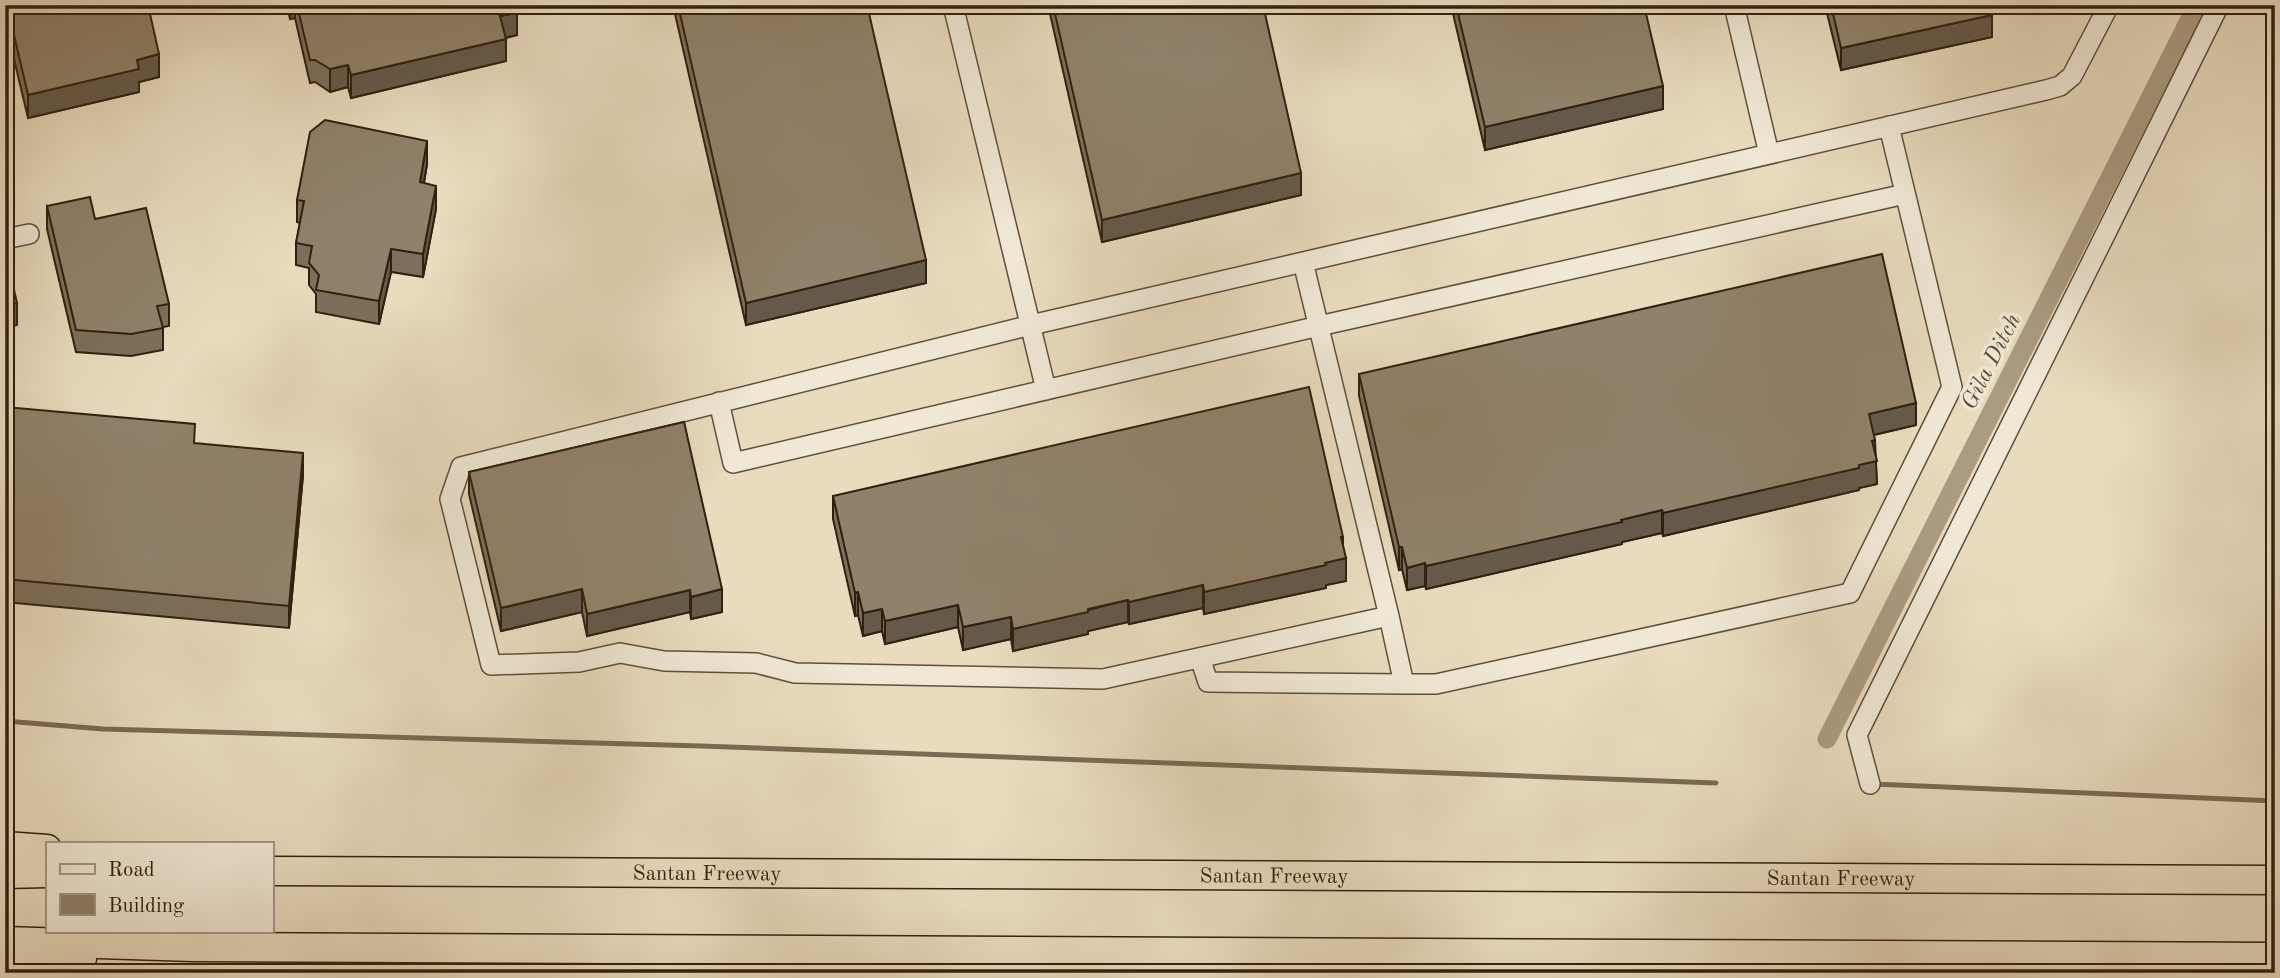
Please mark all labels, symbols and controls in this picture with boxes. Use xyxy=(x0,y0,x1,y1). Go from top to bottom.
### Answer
water label: Gila Ditch xyxy=(1957,310,2025,413)
legend xyxy=(46,842,273,932)
text: Road xyxy=(108,860,155,881)
street label: Santan Freeway xyxy=(633,864,781,885)
street label: Santan Freeway xyxy=(1200,866,1348,888)
street label: Santan Freeway xyxy=(1767,869,1915,890)
text: Building xyxy=(108,896,185,917)

